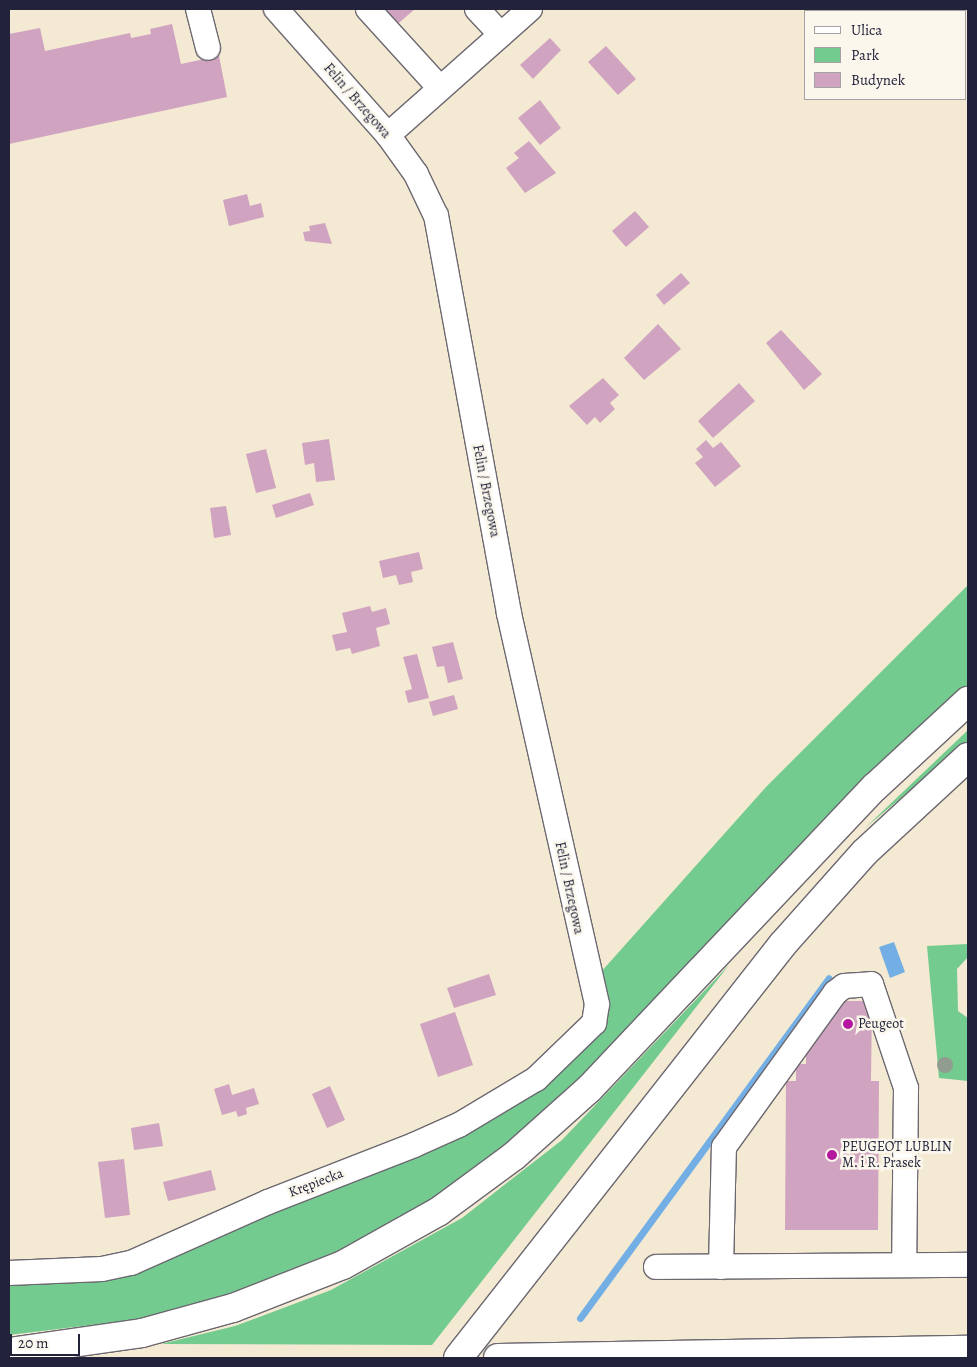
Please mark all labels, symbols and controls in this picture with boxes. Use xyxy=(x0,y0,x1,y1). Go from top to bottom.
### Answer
legend xyxy=(804,10,967,100)
text: Ulica xyxy=(851,20,882,40)
text: Park xyxy=(851,45,879,65)
street label: Felin / Brzegowa xyxy=(320,60,394,142)
text: Budynek xyxy=(851,70,905,90)
street label: Felin / Brzegowa xyxy=(469,443,503,539)
street label: Felin / Brzegowa xyxy=(551,840,587,936)
place label: Peugeot xyxy=(858,1016,904,1032)
marker: Peugeot xyxy=(842,1018,854,1030)
place label: PEUGEOT LUBLIN M. i R. Prasek xyxy=(842,1139,952,1172)
marker: PEUGEOT LUBLIN M. i R. Prasek xyxy=(826,1149,838,1161)
street label: Krępiecka xyxy=(286,1165,346,1201)
scale bar xyxy=(12,1324,82,1356)
text: 20 m xyxy=(18,1333,49,1353)

